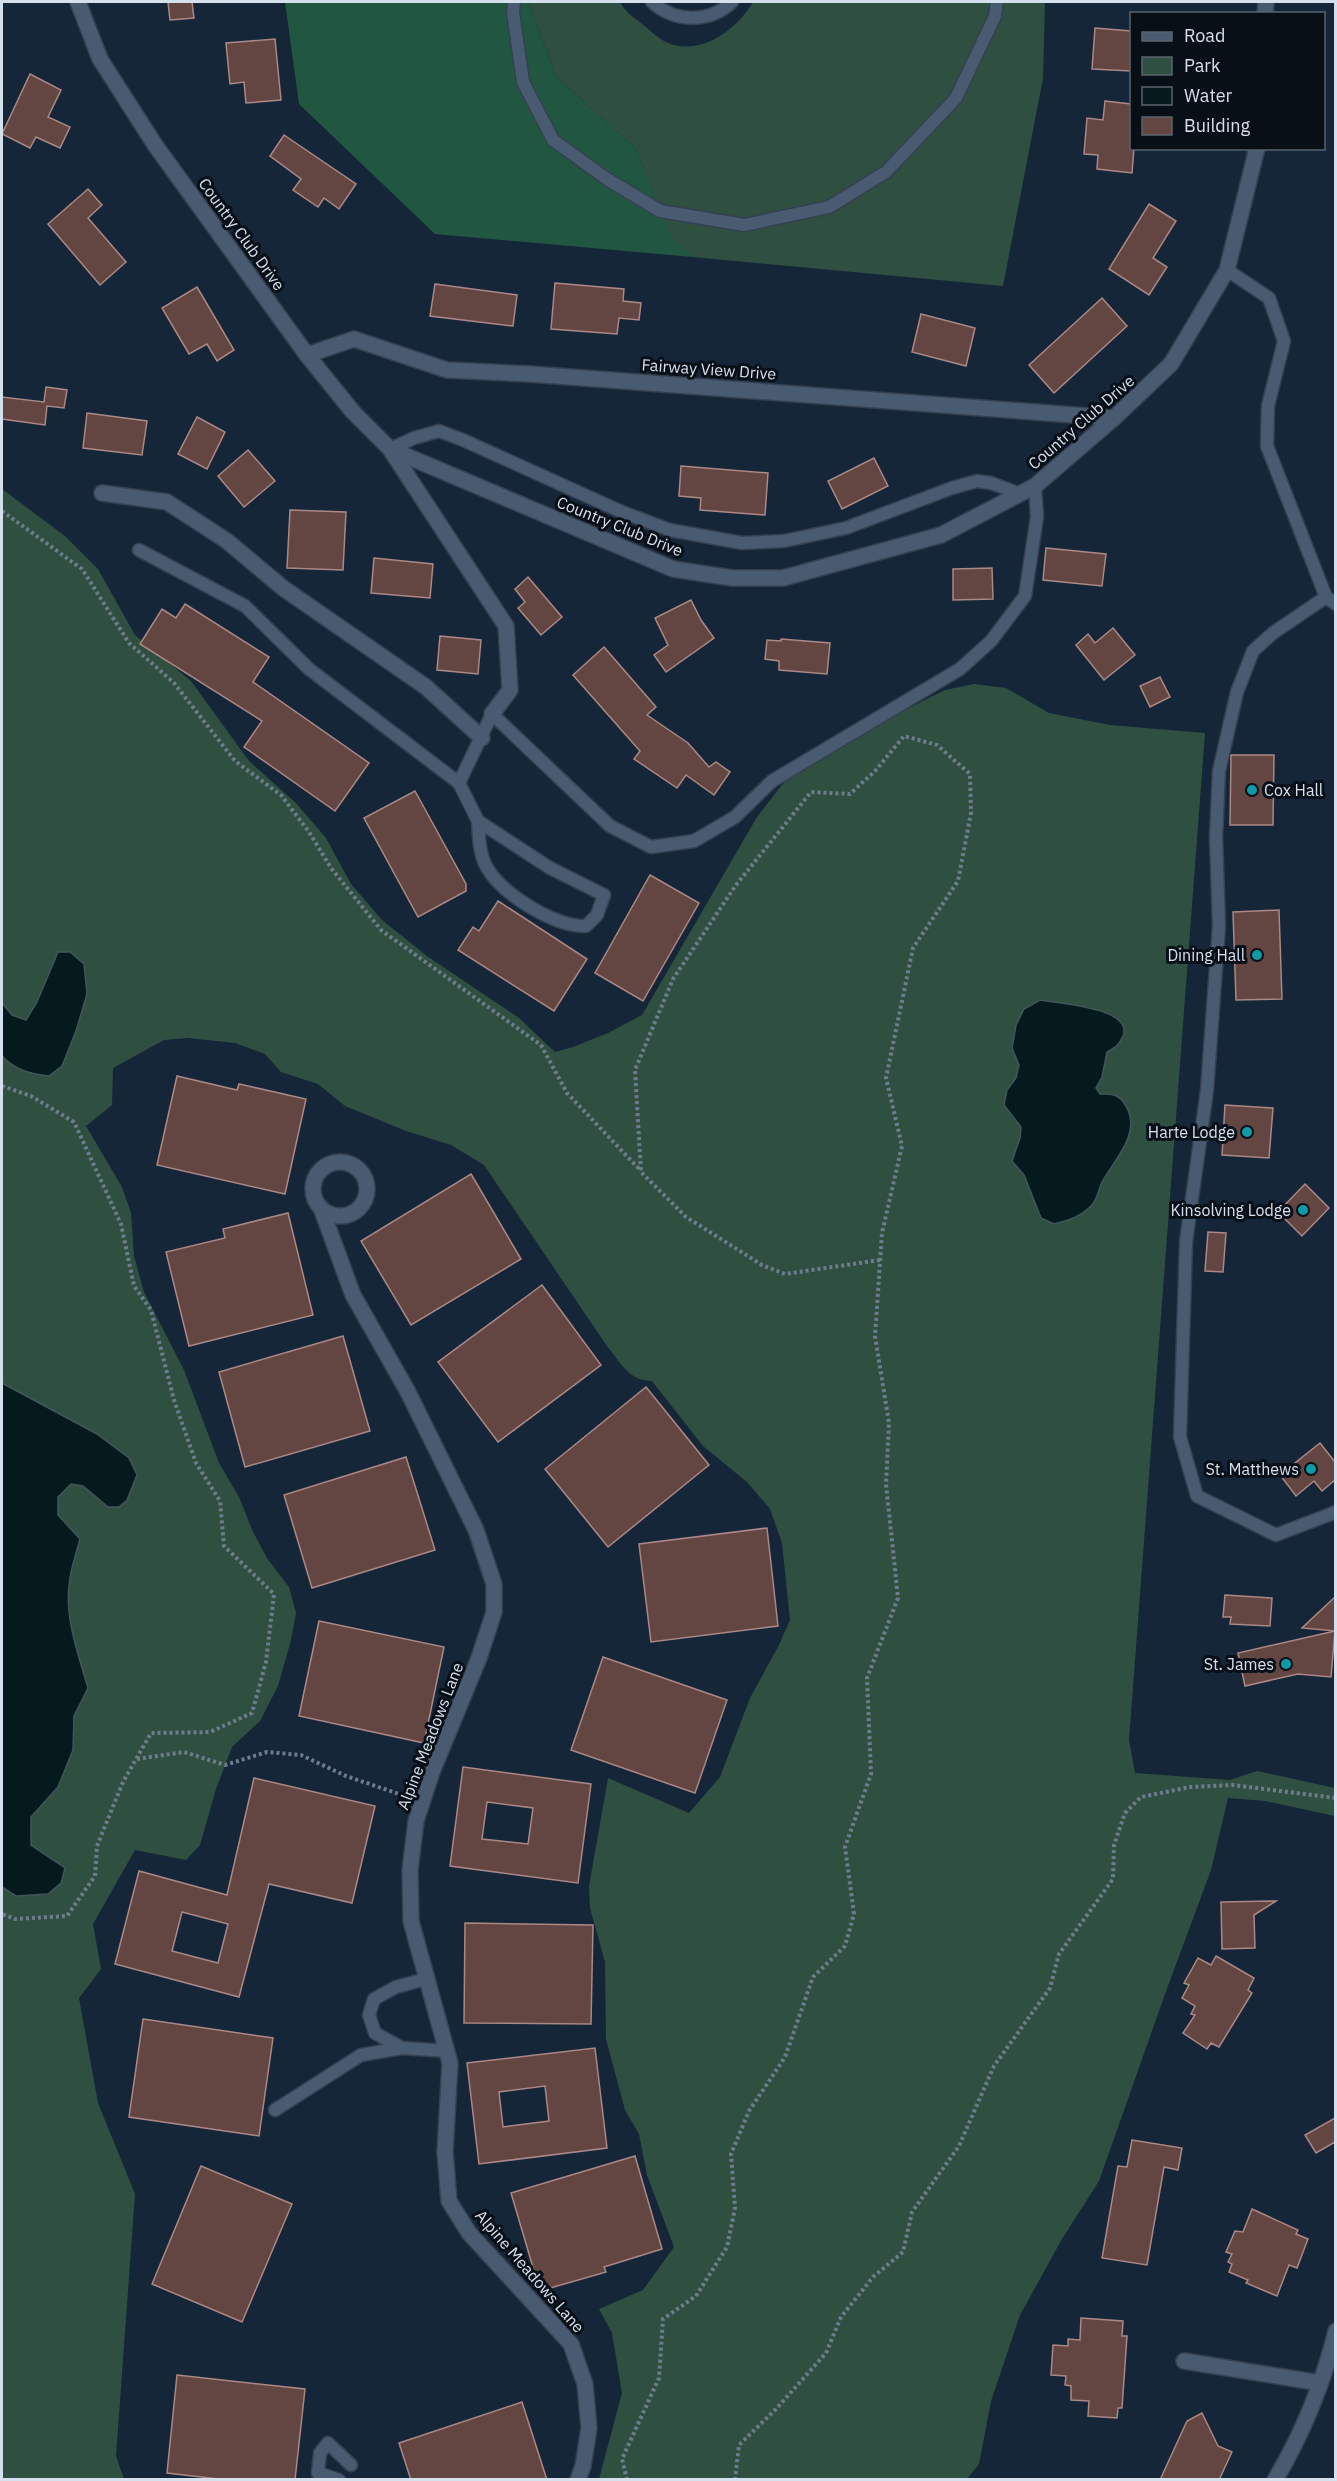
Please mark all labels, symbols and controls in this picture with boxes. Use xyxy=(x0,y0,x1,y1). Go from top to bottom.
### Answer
legend xyxy=(1130,12,1325,150)
text: Road xyxy=(1184,24,1225,47)
text: Park xyxy=(1184,54,1221,77)
text: Water xyxy=(1184,84,1233,107)
text: Building xyxy=(1184,114,1251,137)
street label: Country Club Drive xyxy=(195,174,290,294)
street label: Fairway View Drive xyxy=(641,354,777,384)
street label: Country Club Drive xyxy=(1024,370,1138,474)
street label: Country Club Drive xyxy=(554,492,686,560)
place label: Cox Hall xyxy=(1264,780,1323,800)
marker: Cox Hall xyxy=(1245,783,1259,797)
place label: Dining Hall xyxy=(1167,945,1245,965)
marker: Dining Hall xyxy=(1250,948,1264,962)
place label: Harte Lodge xyxy=(1148,1122,1235,1142)
marker: Harte Lodge xyxy=(1240,1125,1254,1139)
place label: Kinsolving Lodge xyxy=(1170,1200,1291,1220)
marker: Kinsolving Lodge xyxy=(1296,1203,1310,1217)
place label: St. Matthews xyxy=(1205,1459,1299,1479)
marker: St. Matthews xyxy=(1304,1462,1318,1476)
place label: St. James xyxy=(1204,1654,1274,1674)
marker: St. James xyxy=(1279,1657,1293,1671)
street label: Alpine Meadows Lane xyxy=(393,1659,467,1813)
street label: Alpine Meadows Lane xyxy=(471,2205,589,2337)

